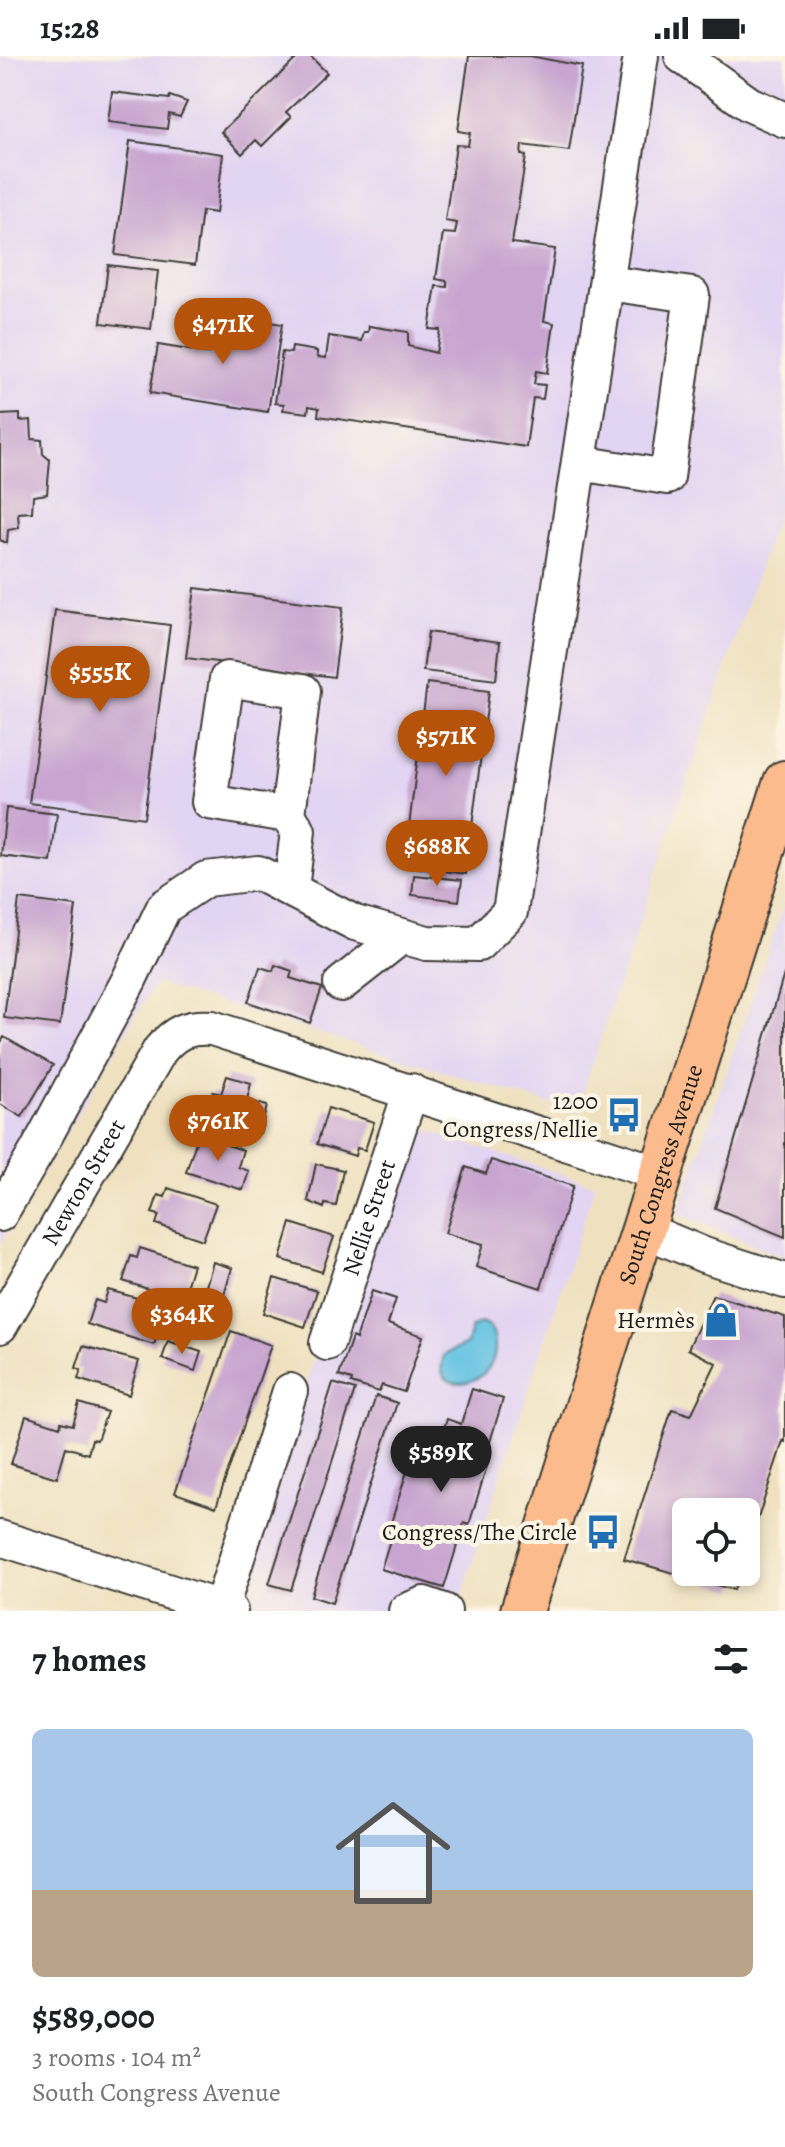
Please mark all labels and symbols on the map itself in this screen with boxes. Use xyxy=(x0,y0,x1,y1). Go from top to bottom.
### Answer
pin: $471K xyxy=(167,298,279,366)
pin: $555K xyxy=(44,646,156,714)
pin: $571K xyxy=(390,710,502,778)
pin: $688K xyxy=(381,820,493,888)
street label: South Congress Avenue xyxy=(611,1060,710,1289)
place label: 1200 Congress/Nellie xyxy=(443,1085,598,1145)
pin: $761K xyxy=(162,1095,274,1163)
bus stop icon: 1200 Congress/Nellie xyxy=(605,1096,643,1134)
street label: Newton Street xyxy=(34,1113,133,1252)
street label: Nellie Street xyxy=(334,1155,403,1280)
pin: $364K xyxy=(126,1288,238,1356)
shop icon: Hermès xyxy=(702,1301,740,1339)
place label: Hermès xyxy=(617,1304,695,1336)
pin: $589K xyxy=(385,1426,497,1494)
bus stop icon: Congress/The Circle xyxy=(584,1513,622,1551)
place label: Congress/The Circle xyxy=(382,1516,577,1548)

